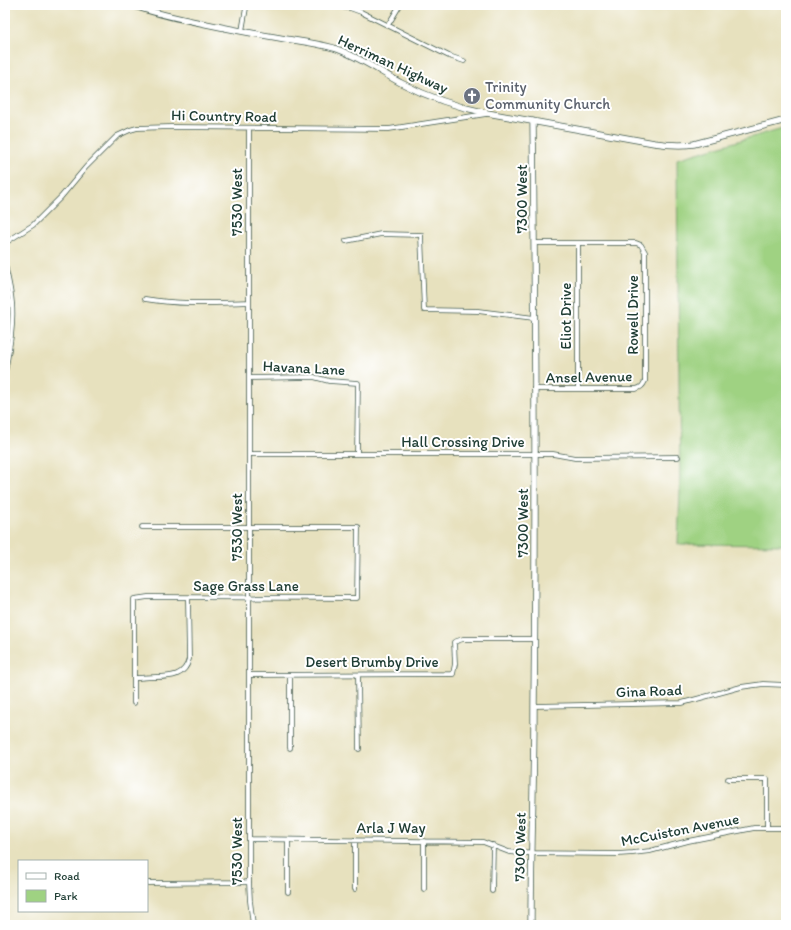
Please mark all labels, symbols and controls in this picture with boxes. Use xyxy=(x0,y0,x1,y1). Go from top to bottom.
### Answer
street label: Herriman Highway xyxy=(335,31,451,97)
place label: Trinity Community Church xyxy=(485,78,610,113)
church icon: Trinity Community Church xyxy=(462,86,482,106)
street label: Hi Country Road xyxy=(171,106,277,126)
street label: 7300 West xyxy=(513,164,531,234)
street label: 7530 West xyxy=(228,168,246,236)
street label: Rowell Drive xyxy=(624,275,642,355)
street label: Eliot Drive xyxy=(557,283,575,349)
street label: Havana Lane xyxy=(262,357,346,379)
street label: Ansel Avenue xyxy=(546,367,632,387)
street label: Hall Crossing Drive xyxy=(401,433,525,451)
street label: 7300 West xyxy=(514,488,532,558)
street label: 7530 West xyxy=(228,493,246,561)
street label: Sage Grass Lane xyxy=(193,577,299,595)
street label: Desert Brumby Drive xyxy=(305,653,439,671)
street label: Gina Road xyxy=(616,681,682,701)
street label: McCuiston Avenue xyxy=(619,810,741,850)
street label: 7300 West xyxy=(510,812,530,882)
street label: 7530 West xyxy=(228,817,246,885)
street label: Arla J Way xyxy=(357,819,425,837)
legend xyxy=(18,860,148,912)
text: Road xyxy=(54,869,80,883)
text: Park xyxy=(54,889,78,903)

